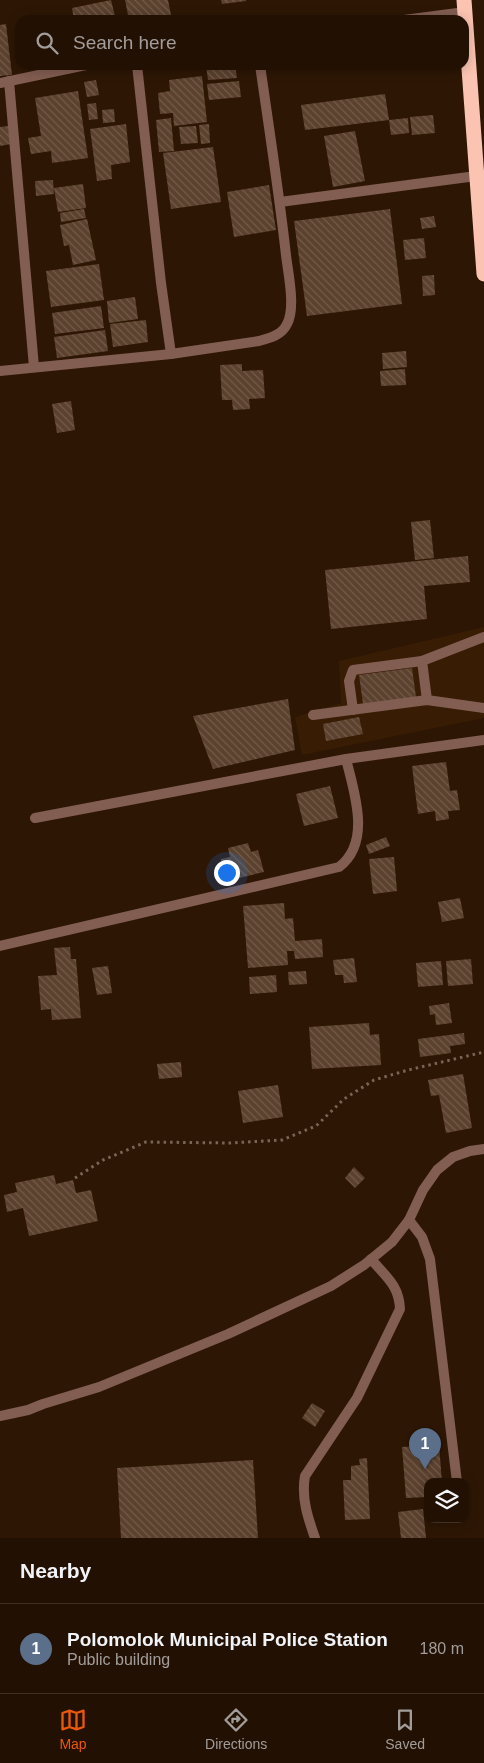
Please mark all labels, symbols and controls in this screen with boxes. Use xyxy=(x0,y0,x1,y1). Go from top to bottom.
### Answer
search box xyxy=(15,15,469,70)
icon: search xyxy=(33,29,61,57)
text: Search here xyxy=(73,32,177,53)
your location xyxy=(214,860,240,886)
pin: 1 xyxy=(409,1428,441,1469)
map controls xyxy=(424,1478,469,1523)
button: layers xyxy=(424,1478,469,1523)
text: Nearby xyxy=(20,1559,91,1582)
text: Polomolok Municipal Police Station xyxy=(67,1629,388,1650)
text: 1 xyxy=(32,1640,40,1657)
text: 180 m xyxy=(420,1640,464,1657)
text: Public building xyxy=(67,1651,170,1668)
tab: Map xyxy=(59,1706,87,1752)
tab: Directions xyxy=(205,1706,267,1752)
tab: Saved xyxy=(385,1706,425,1752)

